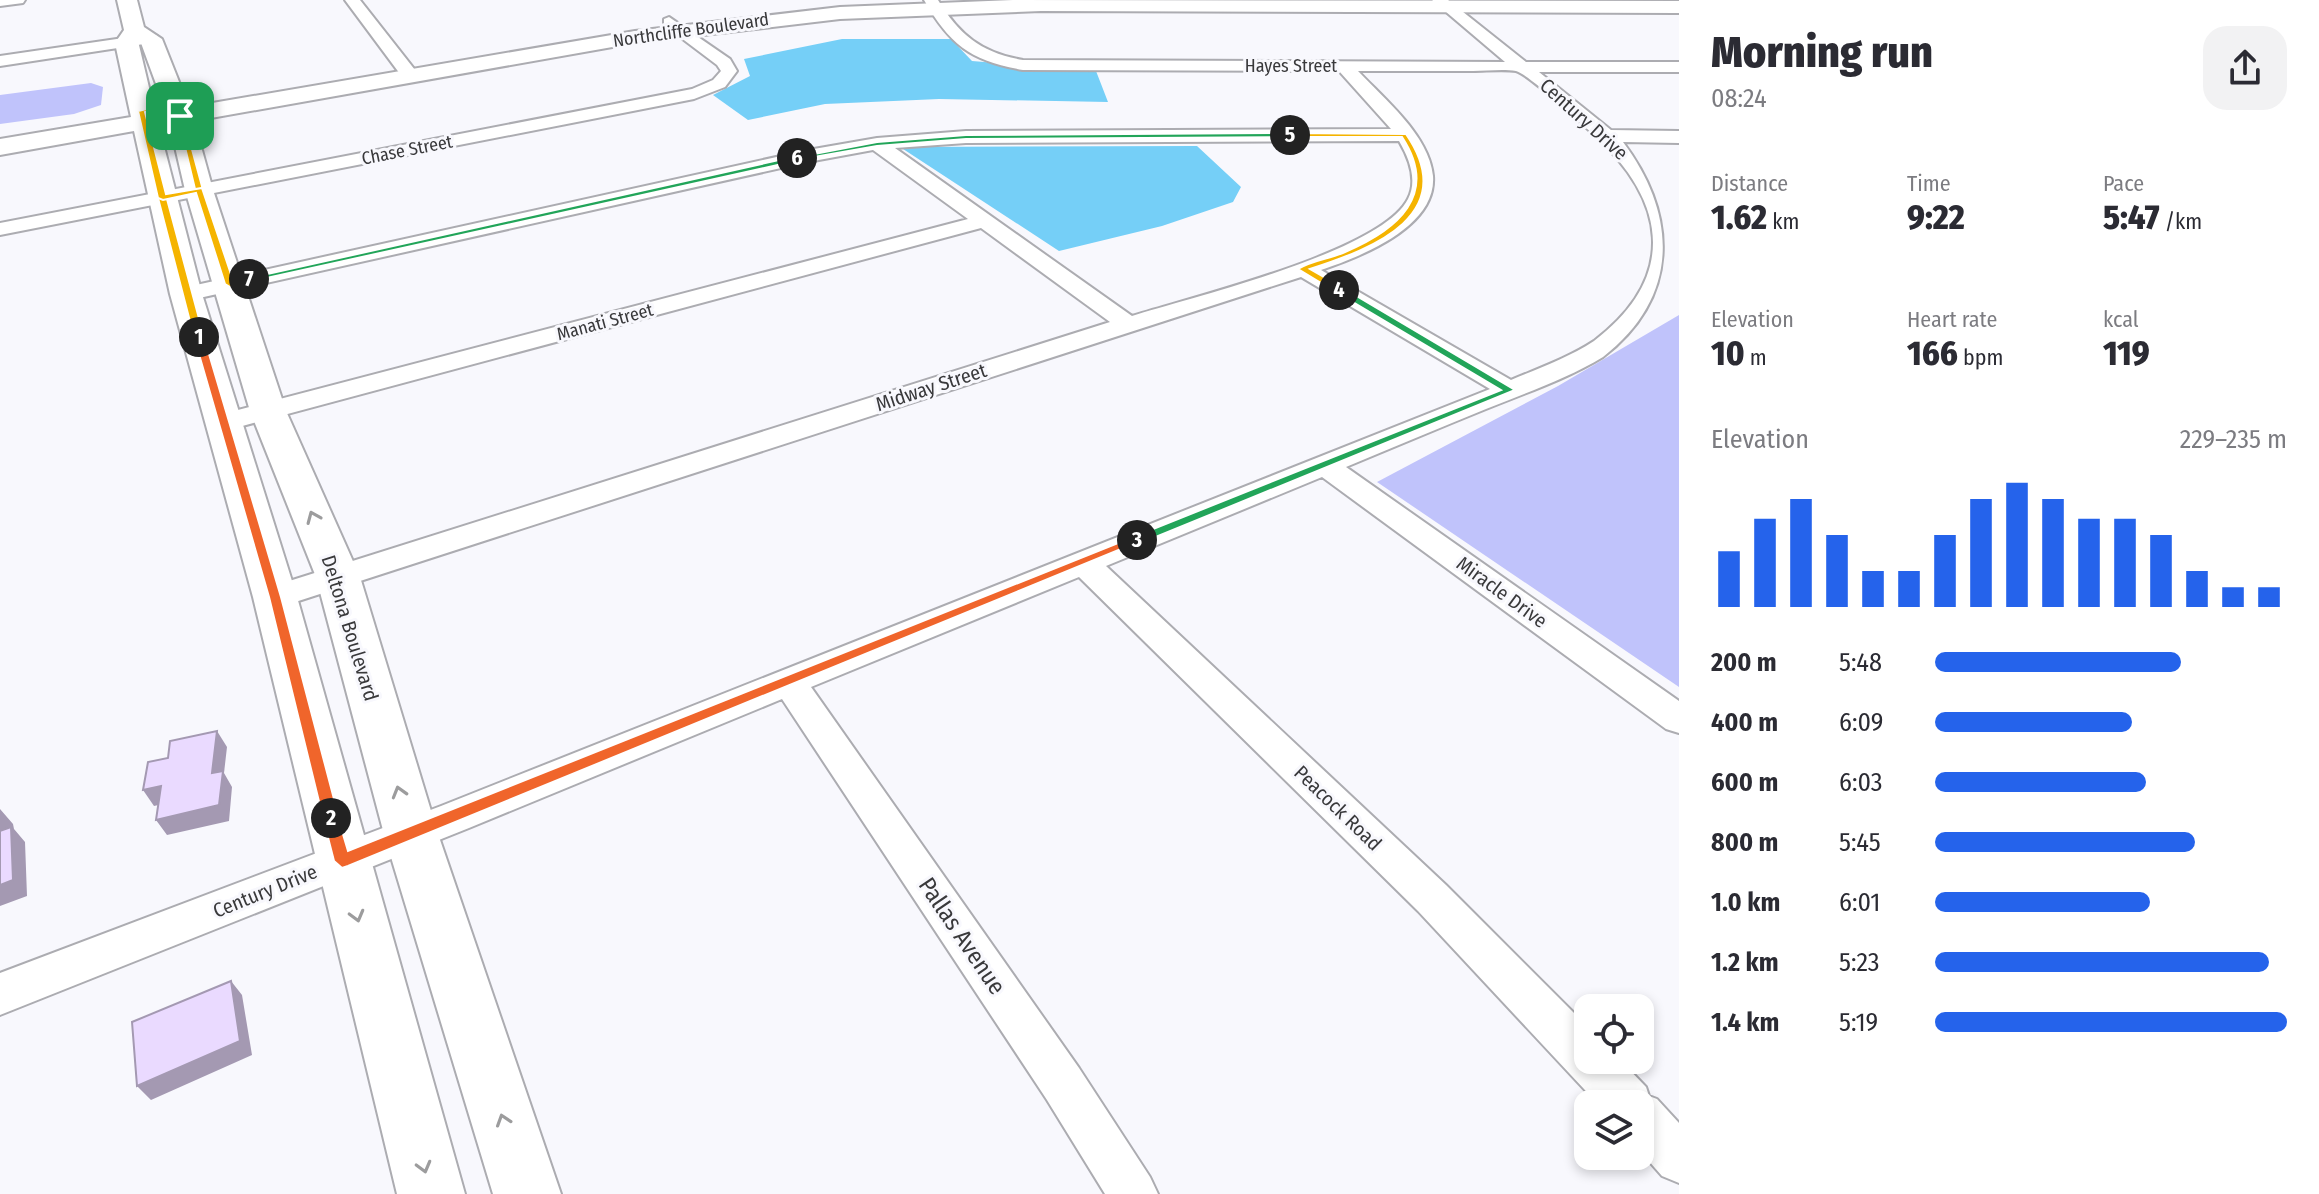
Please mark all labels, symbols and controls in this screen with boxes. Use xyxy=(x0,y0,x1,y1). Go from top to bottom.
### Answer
street label: Northcliffe Boulevard xyxy=(612,8,770,52)
text: Morning run xyxy=(1711,26,1933,79)
button: share xyxy=(2203,26,2287,110)
street label: Hayes Street xyxy=(1245,55,1337,77)
street label: Century Drive xyxy=(1535,73,1633,165)
pin xyxy=(146,82,214,150)
text: 08:24 xyxy=(1711,83,1767,114)
icon: arrive xyxy=(158,94,202,138)
pin: 5 xyxy=(1270,115,1310,155)
text: 5 xyxy=(1285,121,1295,148)
street label: Chase Street xyxy=(360,130,454,170)
pin: 6 xyxy=(777,138,817,178)
text: 6 xyxy=(791,144,803,171)
text: Distance xyxy=(1711,170,1788,197)
text: Time xyxy=(1907,170,1951,197)
text: Pace xyxy=(2103,170,2144,197)
text: 1.62 xyxy=(1711,197,1767,238)
text: 9:22 xyxy=(1907,197,1965,238)
text: 5:47 xyxy=(2103,197,2160,238)
text: km xyxy=(1767,208,1799,235)
text: /km xyxy=(2160,208,2202,235)
pin: 7 xyxy=(229,259,269,299)
text: 7 xyxy=(244,265,254,292)
pin: 4 xyxy=(1319,270,1359,310)
text: 4 xyxy=(1333,276,1345,303)
street label: Manati Street xyxy=(554,299,656,345)
text: Elevation xyxy=(1711,306,1794,333)
text: Heart rate xyxy=(1907,306,1997,333)
text: kcal xyxy=(2103,306,2139,333)
pin: 1 xyxy=(179,317,219,357)
text: 1 xyxy=(194,323,204,350)
text: 10 xyxy=(1711,333,1745,374)
text: 166 xyxy=(1907,333,1958,374)
text: 119 xyxy=(2103,333,2150,374)
text: m xyxy=(1745,344,1767,371)
text: bpm xyxy=(1958,344,2003,371)
street label: Midway Street xyxy=(873,358,990,416)
text: Elevation xyxy=(1711,424,1809,455)
text: 229–235 m xyxy=(2180,424,2287,455)
one-way arrow xyxy=(306,511,322,526)
pin: 3 xyxy=(1117,520,1157,560)
text: 3 xyxy=(1132,526,1142,553)
street label: Miracle Drive xyxy=(1452,551,1552,633)
street label: Deltona Boulevard xyxy=(316,552,384,704)
text: 200 m xyxy=(1711,647,1777,678)
text: 5:48 xyxy=(1839,647,1882,678)
text: 400 m xyxy=(1711,707,1778,738)
text: 6:09 xyxy=(1839,707,1883,738)
street label: Peacock Road xyxy=(1289,760,1387,856)
text: 600 m xyxy=(1711,767,1778,798)
text: 6:03 xyxy=(1839,767,1882,798)
one-way arrow xyxy=(392,785,408,799)
pin: 2 xyxy=(311,798,351,838)
text: 2 xyxy=(326,804,336,831)
text: 800 m xyxy=(1711,827,1778,858)
text: 5:45 xyxy=(1839,827,1881,858)
street label: Century Drive xyxy=(209,859,321,923)
street label: Pallas Avenue xyxy=(913,872,1011,1000)
text: 1.0 km xyxy=(1711,887,1780,918)
text: 6:01 xyxy=(1839,887,1880,918)
one-way arrow xyxy=(348,909,364,923)
text: 1.2 km xyxy=(1711,947,1778,978)
text: 5:23 xyxy=(1839,947,1880,978)
map controls xyxy=(1574,994,1654,1170)
button: locate xyxy=(1574,994,1654,1074)
text: 1.4 km xyxy=(1711,1007,1779,1038)
text: 5:19 xyxy=(1839,1007,1878,1038)
button: layers xyxy=(1574,1090,1654,1170)
one-way arrow xyxy=(496,1113,512,1127)
one-way arrow xyxy=(415,1160,432,1174)

